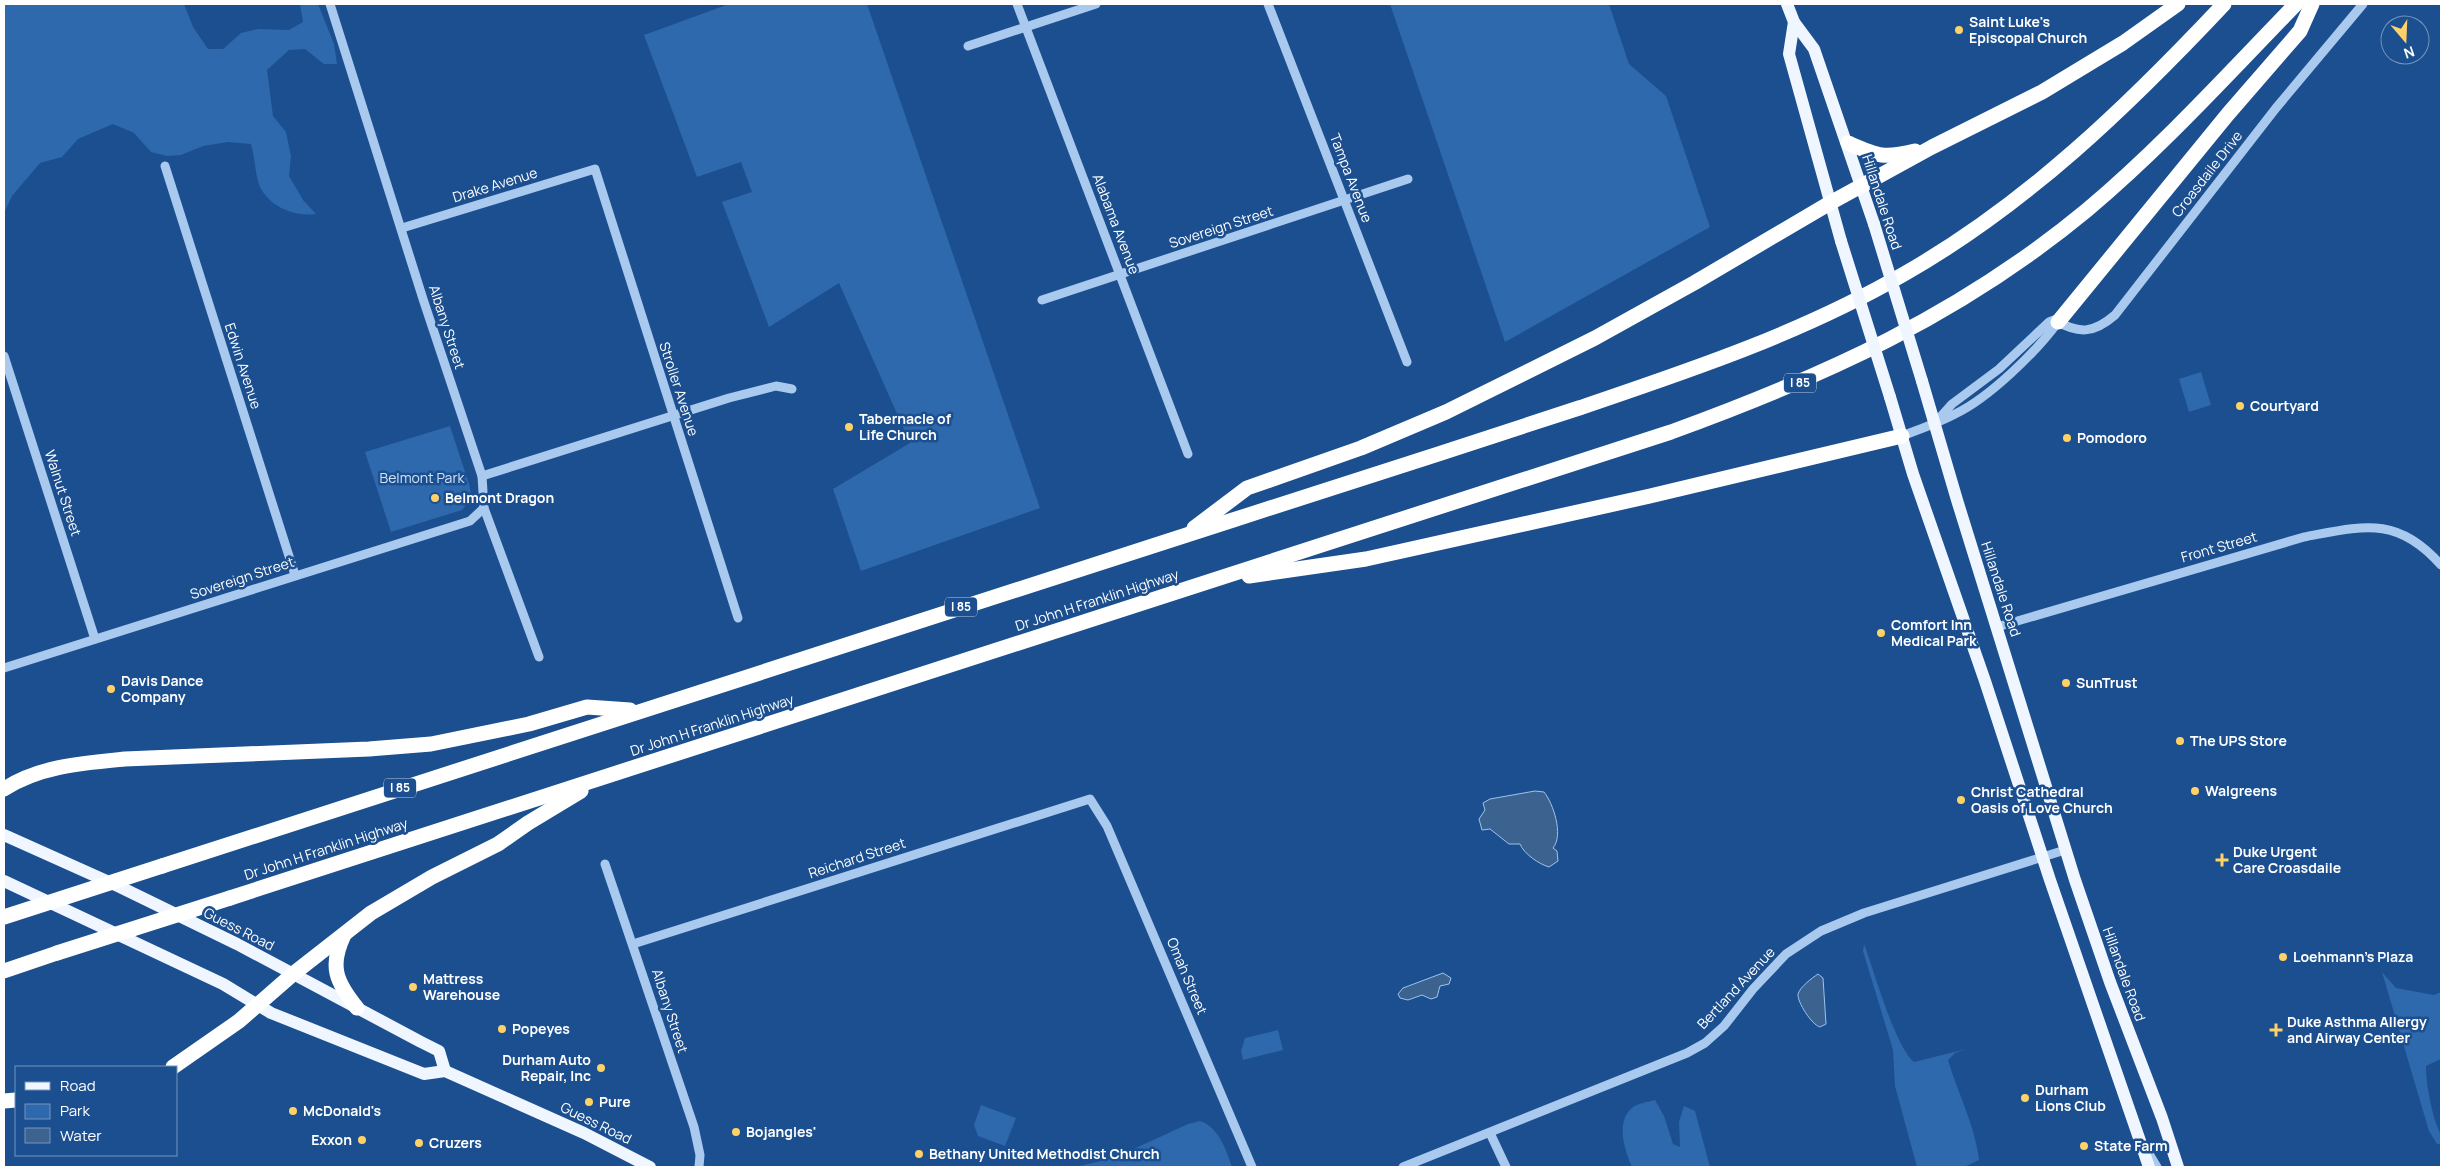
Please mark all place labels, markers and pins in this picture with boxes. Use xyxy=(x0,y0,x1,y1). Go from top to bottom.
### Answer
place label: Saint Luke's Episcopal Church xyxy=(1969,12,2087,47)
marker: Saint Luke's Episcopal Church xyxy=(1953,24,1965,36)
place label: Courtyard xyxy=(2250,396,2319,415)
marker: Courtyard xyxy=(2234,400,2246,412)
place label: Tabernacle of Life Church xyxy=(859,409,952,444)
marker: Tabernacle of Life Church xyxy=(843,421,855,433)
place label: Pomodoro xyxy=(2077,428,2147,447)
marker: Pomodoro xyxy=(2061,432,2073,444)
place label: Belmont Dragon xyxy=(445,488,554,507)
marker: Belmont Dragon xyxy=(429,492,441,504)
place label: Comfort Inn Medical Park xyxy=(1891,615,1977,650)
marker: Comfort Inn Medical Park xyxy=(1875,627,1887,639)
place label: Davis Dance Company xyxy=(121,671,203,706)
place label: SunTrust xyxy=(2076,673,2138,692)
marker: SunTrust xyxy=(2060,677,2072,689)
marker: Davis Dance Company xyxy=(105,683,117,695)
place label: The UPS Store xyxy=(2190,731,2287,750)
marker: The UPS Store xyxy=(2174,735,2186,747)
place label: Walgreens xyxy=(2205,781,2277,800)
place label: Christ Cathedral Oasis of Love Church xyxy=(1971,782,2113,817)
marker: Walgreens xyxy=(2189,785,2201,797)
marker: Christ Cathedral Oasis of Love Church xyxy=(1955,794,1967,806)
place label: Duke Urgent Care Croasdaile xyxy=(2233,842,2341,877)
marker: Duke Urgent Care Croasdaile xyxy=(2215,853,2229,867)
place label: Loehmann's Plaza xyxy=(2293,947,2413,966)
marker: Loehmann's Plaza xyxy=(2277,951,2289,963)
place label: Mattress Warehouse xyxy=(423,969,500,1004)
marker: Mattress Warehouse xyxy=(407,981,419,993)
place label: Duke Asthma Allergy and Airway Center xyxy=(2287,1012,2427,1047)
place label: Popeyes xyxy=(512,1019,570,1038)
marker: Popeyes xyxy=(496,1023,508,1035)
marker: Duke Asthma Allergy and Airway Center xyxy=(2269,1023,2283,1037)
place label: Durham Auto Repair, Inc xyxy=(502,1050,591,1085)
marker: Durham Auto Repair, Inc xyxy=(595,1062,607,1074)
place label: Durham Lions Club xyxy=(2035,1080,2106,1115)
place label: Pure xyxy=(599,1092,631,1111)
marker: Durham Lions Club xyxy=(2019,1092,2031,1104)
marker: Pure xyxy=(583,1096,595,1108)
place label: McDonald's xyxy=(303,1101,381,1120)
marker: McDonald's xyxy=(287,1105,299,1117)
place label: Bojangles' xyxy=(746,1122,816,1141)
marker: Bojangles' xyxy=(730,1126,742,1138)
place label: Exxon xyxy=(311,1130,352,1149)
place label: Cruzers xyxy=(429,1133,482,1152)
marker: Exxon xyxy=(356,1134,368,1146)
place label: State Farm xyxy=(2094,1136,2168,1155)
marker: Cruzers xyxy=(413,1137,425,1149)
marker: State Farm xyxy=(2078,1140,2090,1152)
place label: Bethany United Methodist Church xyxy=(929,1144,1160,1163)
marker: Bethany United Methodist Church xyxy=(913,1148,925,1160)

